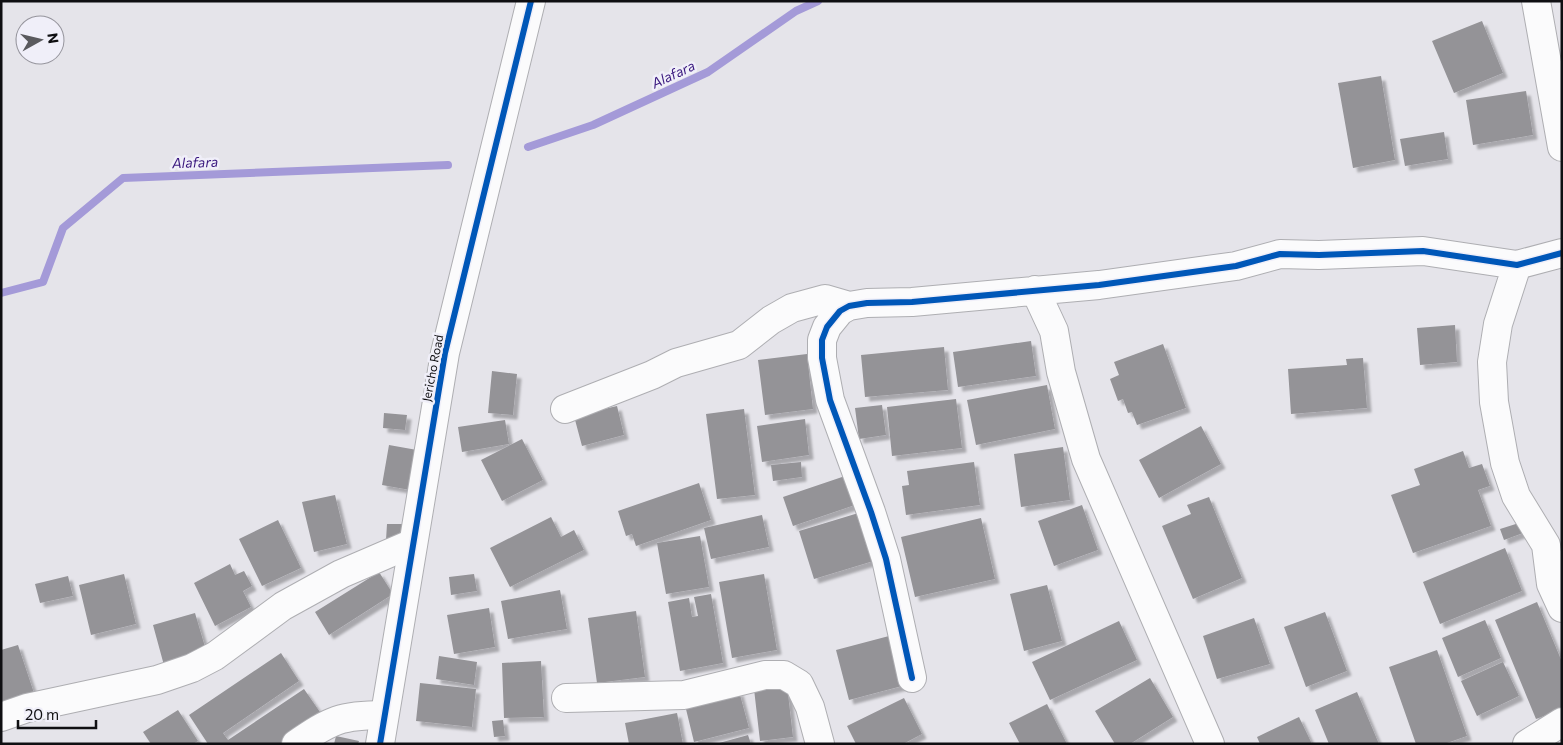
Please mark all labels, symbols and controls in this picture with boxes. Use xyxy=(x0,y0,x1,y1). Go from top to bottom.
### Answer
north arrow xyxy=(15,15,65,65)
text: N xyxy=(44,32,63,45)
water label: Alafara xyxy=(648,57,697,92)
water label: Alafara xyxy=(171,153,218,171)
street label: Jericho Road xyxy=(419,333,446,403)
scale bar xyxy=(18,698,95,730)
text: 20 m xyxy=(25,705,59,723)

